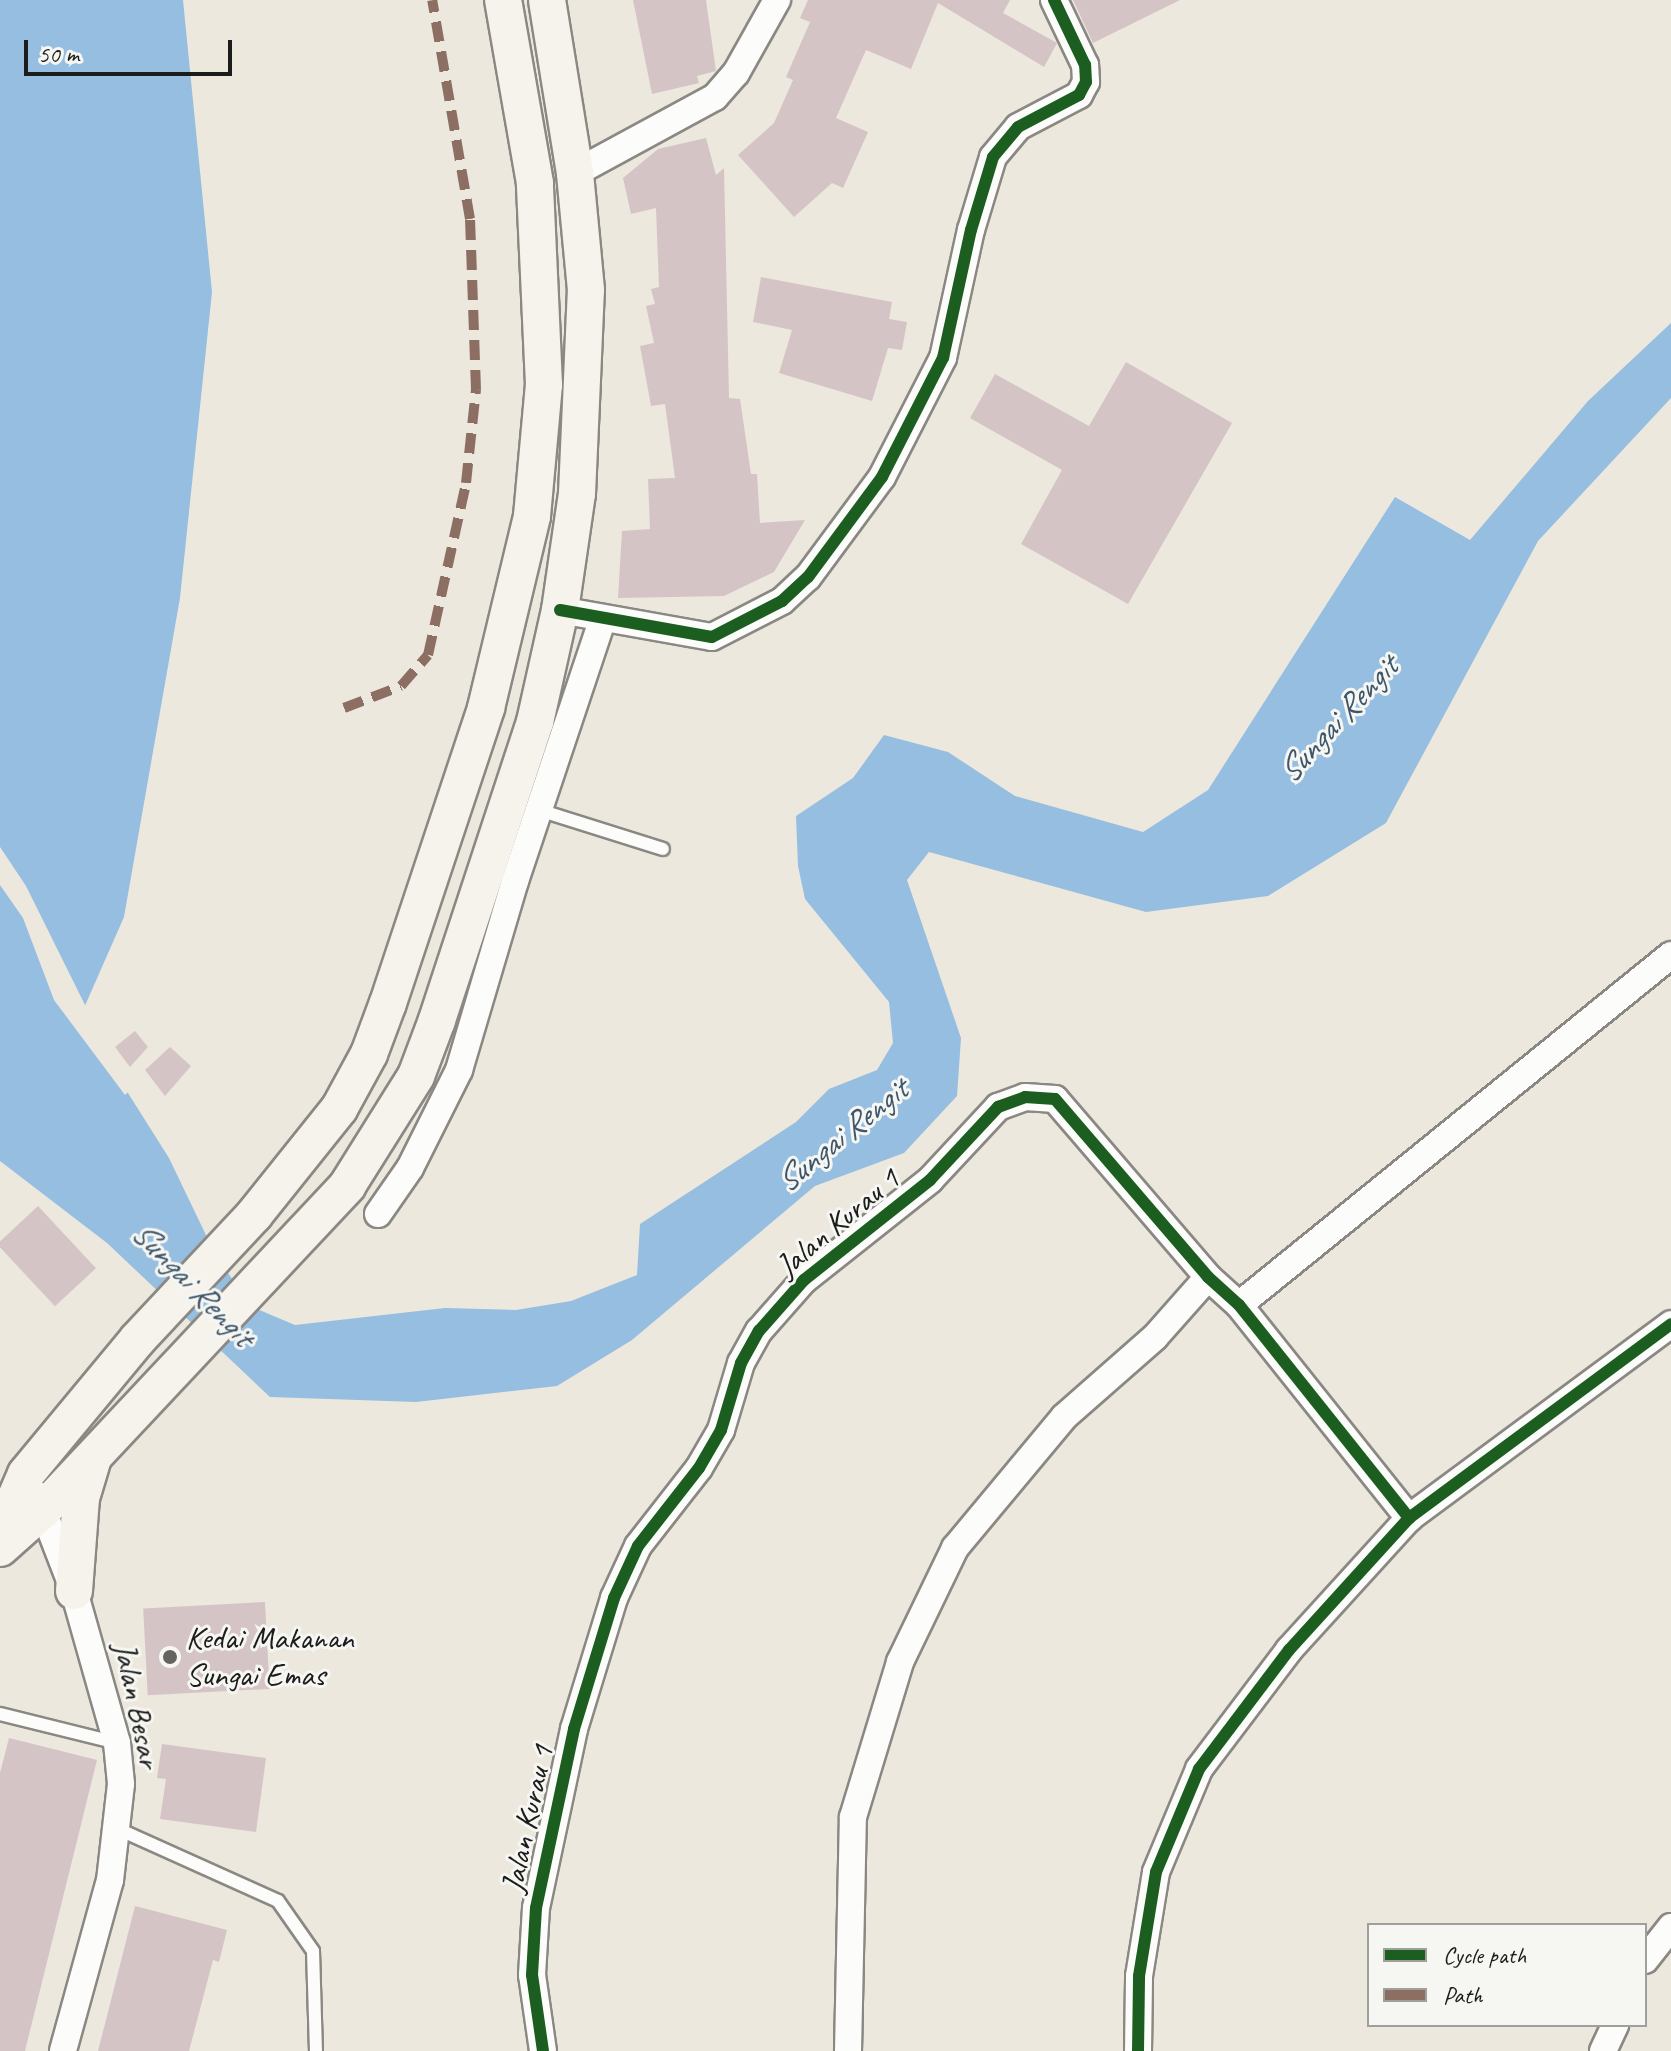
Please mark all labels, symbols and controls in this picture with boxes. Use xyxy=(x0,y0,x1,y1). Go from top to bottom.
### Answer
scale bar xyxy=(28,24,236,74)
text: 50 m xyxy=(38,39,79,69)
water label: Sungai Rengit xyxy=(1268,647,1406,791)
water label: Sungai Rengit xyxy=(767,1069,915,1201)
street label: Jalan Kurau 1 xyxy=(769,1161,907,1285)
water label: Sungai Rengit xyxy=(123,1212,263,1354)
place label: Kedai Makanan Sungai Emas xyxy=(186,1620,354,1695)
street label: Jalan Besar xyxy=(105,1639,169,1771)
marker: Kedai Makanan Sungai Emas xyxy=(161,1648,179,1666)
street label: Jalan Kurau 1 xyxy=(494,1743,562,1895)
legend xyxy=(1367,1923,1647,2027)
text: Cycle path xyxy=(1443,1940,1526,1970)
text: Path xyxy=(1443,1980,1483,2010)

